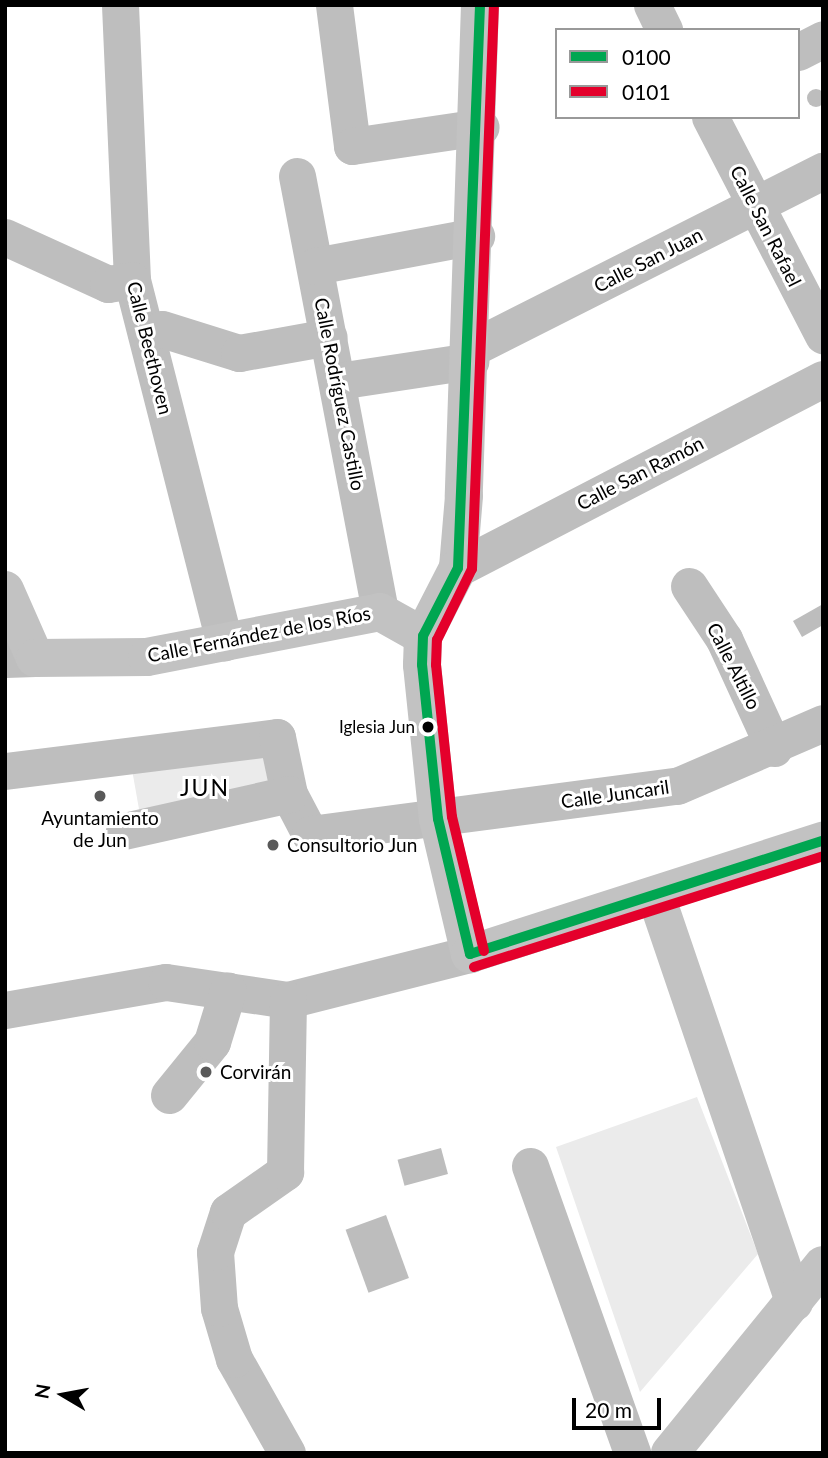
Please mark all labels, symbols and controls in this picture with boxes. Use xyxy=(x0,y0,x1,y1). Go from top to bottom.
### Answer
legend xyxy=(555,28,800,119)
text: 0100 xyxy=(622,44,671,69)
text: 0101 xyxy=(622,79,671,104)
street label: Calle San Rafael xyxy=(726,162,806,290)
street label: Calle San Juan xyxy=(590,223,706,297)
street label: Calle Beethoven xyxy=(122,279,178,417)
street label: Calle Rodríguez Castillo xyxy=(310,296,370,492)
street label: Calle San Ramón xyxy=(573,431,707,515)
street label: Calle Fernández de los Ríos xyxy=(145,601,373,667)
street label: Calle Altillo xyxy=(702,619,766,713)
place label: Iglesia Jun xyxy=(339,717,415,737)
marker: Iglesia Jun xyxy=(421,720,435,734)
district label: JUN xyxy=(180,773,230,801)
street label: Calle Juncaril xyxy=(559,775,671,813)
marker: Ayuntamiento de Jun xyxy=(92,788,108,804)
place label: Ayuntamiento de Jun xyxy=(41,807,159,851)
place label: Consultorio Jun xyxy=(287,834,418,856)
marker: Consultorio Jun xyxy=(265,837,281,853)
place label: Corvirán xyxy=(220,1061,291,1083)
marker: Corvirán xyxy=(198,1064,214,1080)
north arrow xyxy=(28,1360,98,1430)
text: N xyxy=(29,1382,54,1400)
scale bar xyxy=(576,1384,665,1428)
text: 20 m xyxy=(585,1397,632,1422)

